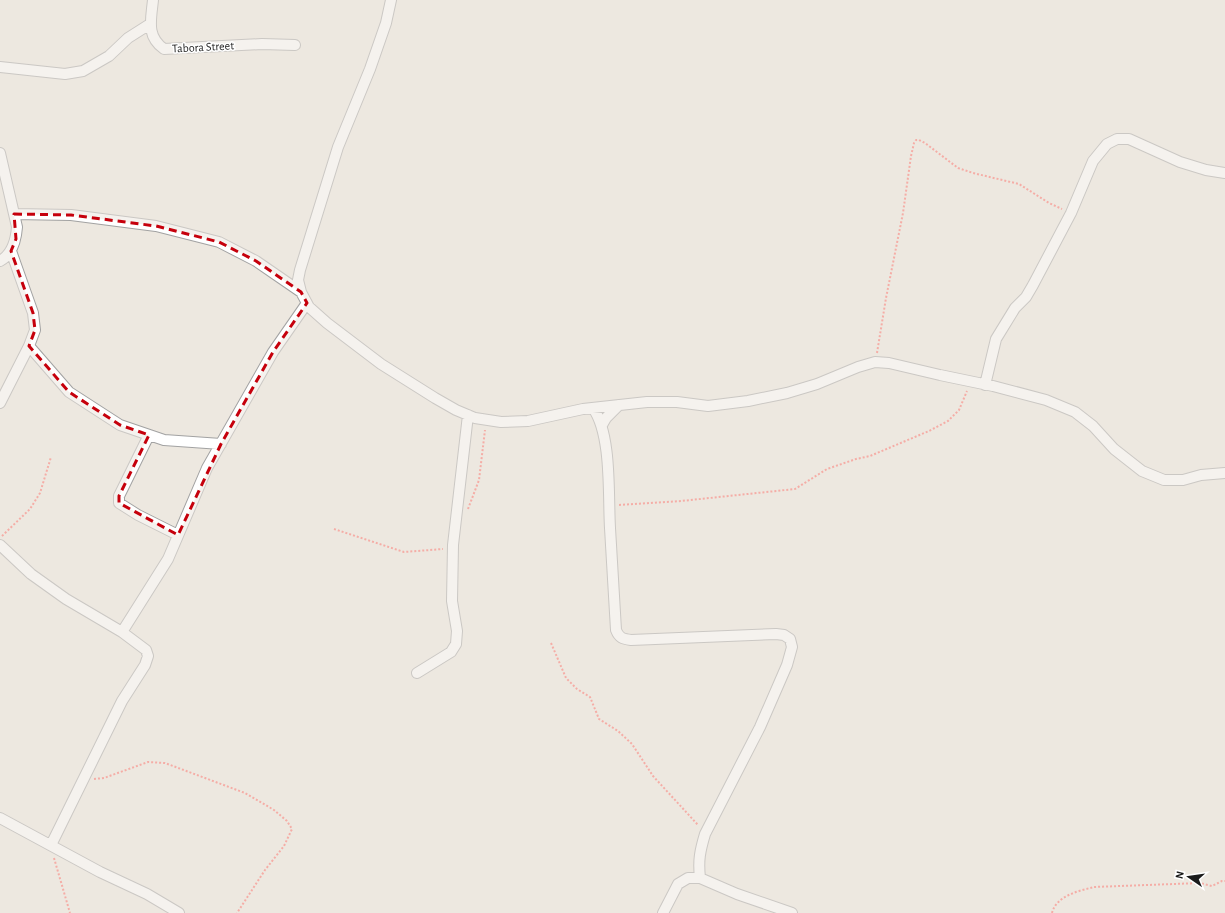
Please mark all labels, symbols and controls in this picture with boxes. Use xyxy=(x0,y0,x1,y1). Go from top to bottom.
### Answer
street label: Tabora Street xyxy=(172,39,234,55)
north arrow xyxy=(1169,857,1209,897)
text: N xyxy=(1174,870,1186,880)

